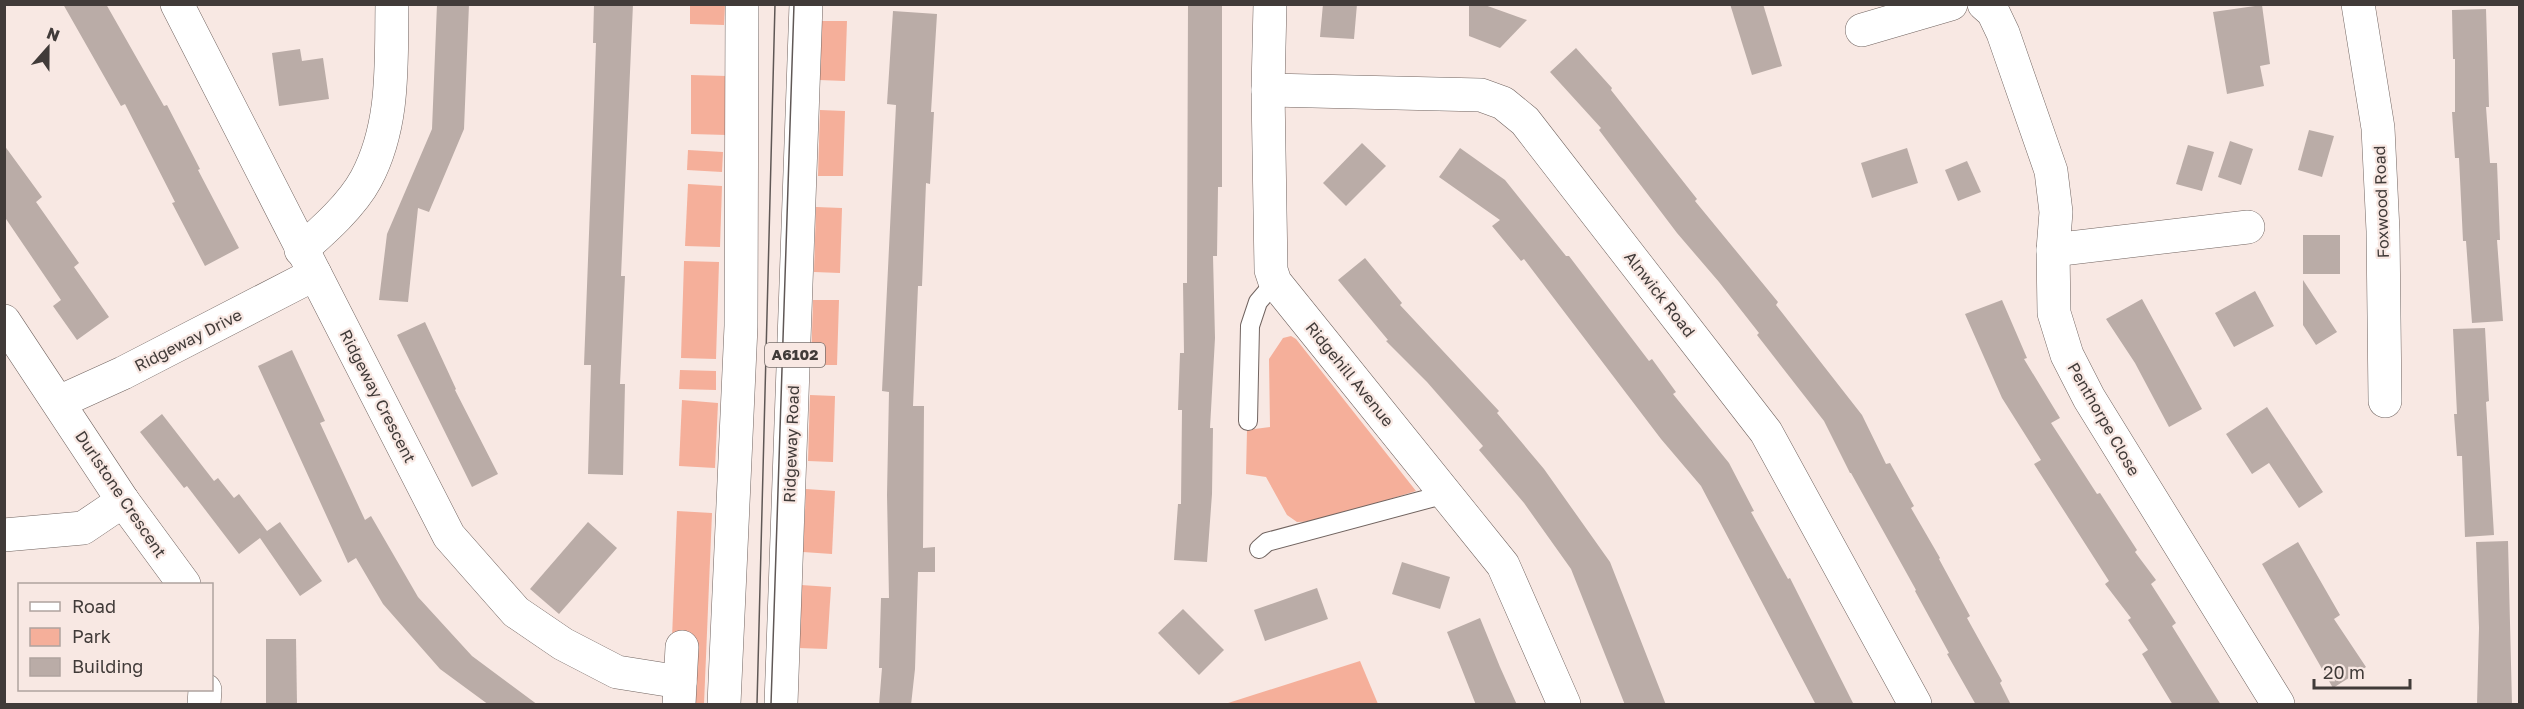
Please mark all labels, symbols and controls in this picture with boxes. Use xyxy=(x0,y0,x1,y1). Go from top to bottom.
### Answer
north arrow xyxy=(18,18,78,78)
text: N xyxy=(44,22,63,46)
street label: Foxwood Road xyxy=(2369,145,2393,259)
street label: Alnwick Road xyxy=(1620,247,1700,341)
street label: Ridgeway Drive xyxy=(131,304,245,376)
street label: Ridgehill Avenue xyxy=(1302,318,1398,430)
street label: Ridgeway Crescent xyxy=(336,326,420,466)
road number: A6102 xyxy=(765,343,825,367)
street label: Penthorpe Close xyxy=(2063,359,2145,479)
street label: Ridgeway Road xyxy=(779,385,803,503)
street label: Durlstone Crescent xyxy=(71,427,171,561)
legend xyxy=(18,583,213,691)
text: Road xyxy=(72,595,116,617)
text: Park xyxy=(72,625,111,647)
scale bar xyxy=(2314,652,2410,690)
text: Building xyxy=(72,655,143,677)
text: 20 m xyxy=(2323,661,2365,683)

